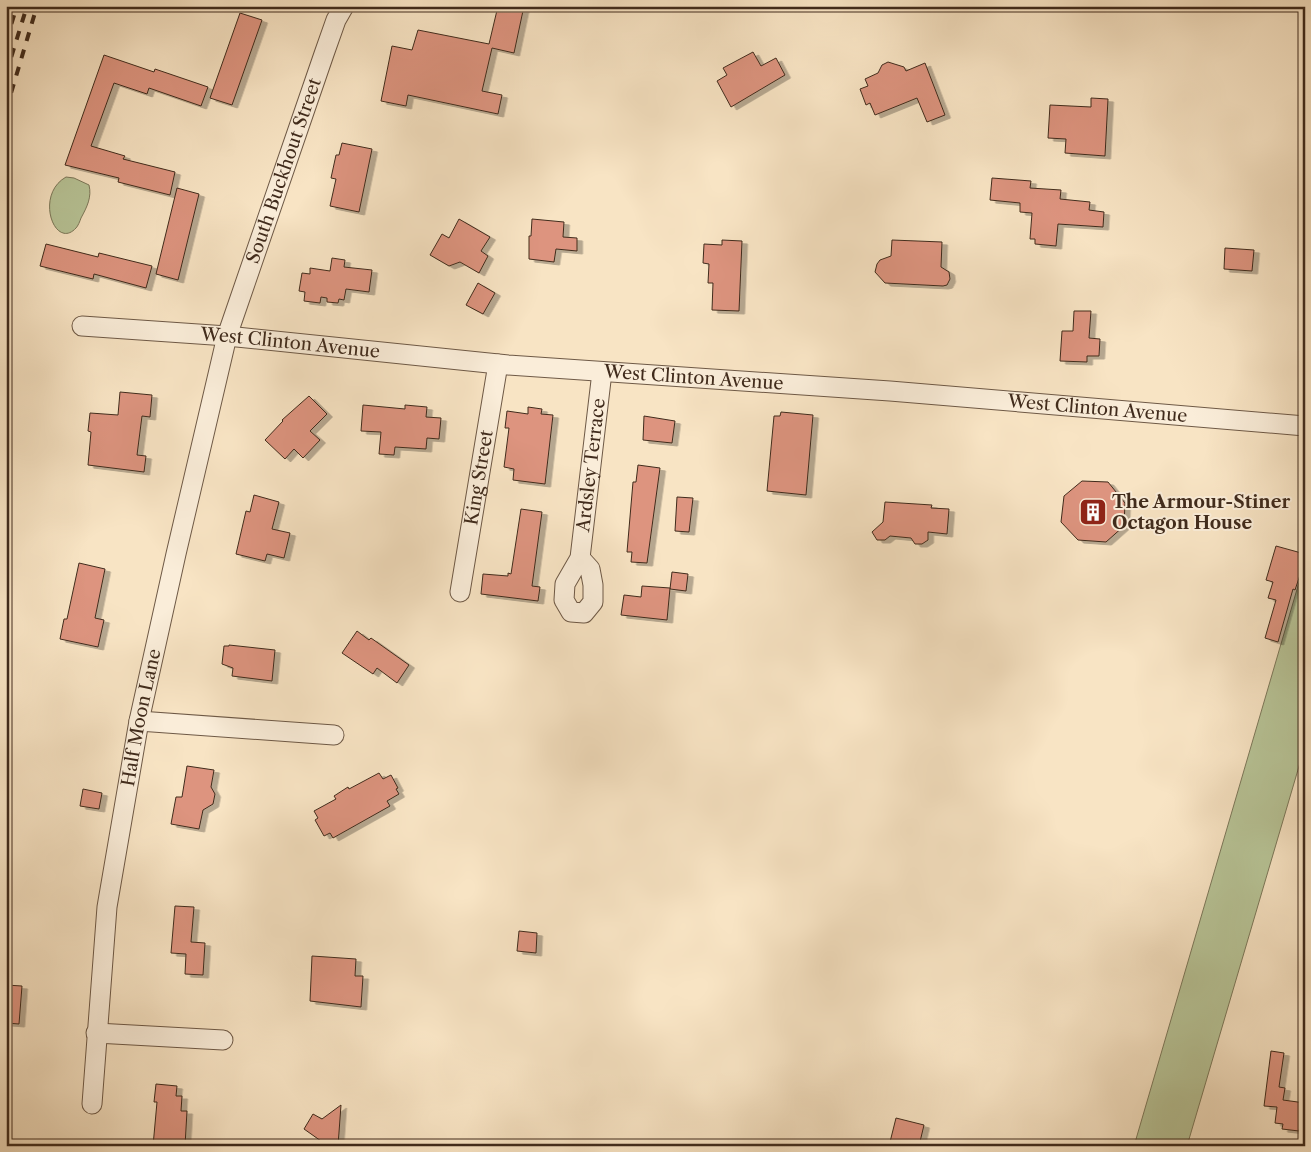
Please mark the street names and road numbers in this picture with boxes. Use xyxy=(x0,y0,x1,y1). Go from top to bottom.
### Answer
street label: South Buckhout Street xyxy=(242,75,326,266)
street label: West Clinton Avenue xyxy=(199,323,381,363)
street label: West Clinton Avenue xyxy=(602,360,784,395)
street label: West Clinton Avenue xyxy=(1006,390,1188,427)
street label: Ardsley Terrace xyxy=(572,397,610,534)
street label: King Street xyxy=(460,428,498,527)
street label: Half Moon Lane xyxy=(117,647,166,788)

